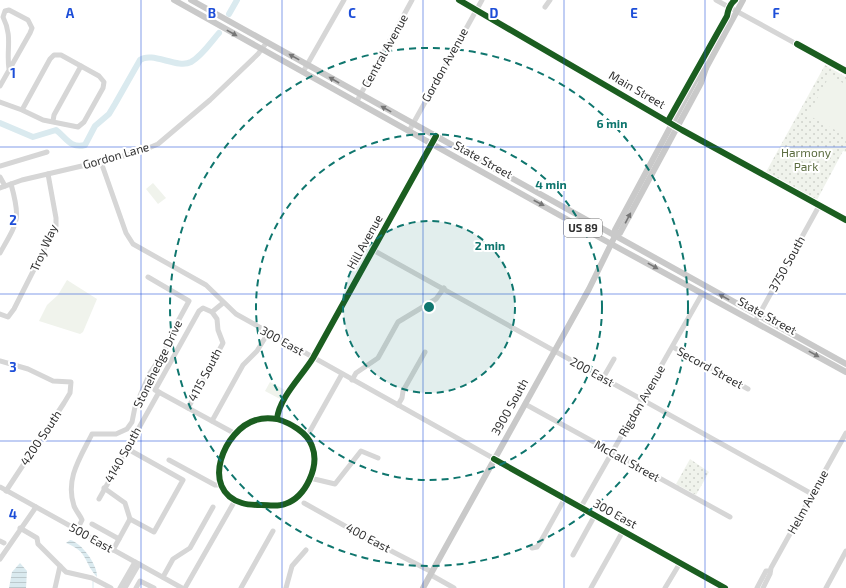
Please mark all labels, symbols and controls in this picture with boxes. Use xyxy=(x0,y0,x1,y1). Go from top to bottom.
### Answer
text: A xyxy=(66,5,75,21)
text: B xyxy=(208,5,216,21)
text: C xyxy=(348,5,356,21)
text: D xyxy=(490,5,499,21)
text: E xyxy=(630,5,638,21)
text: F xyxy=(772,5,780,21)
street label: Central Avenue xyxy=(358,11,410,90)
street label: Gordon Avenue xyxy=(418,25,470,104)
one-way arrow xyxy=(227,29,238,36)
one-way arrow xyxy=(288,54,300,61)
text: 1 xyxy=(10,65,16,81)
street label: Main Street xyxy=(607,67,669,111)
one-way arrow xyxy=(328,76,340,83)
one-way arrow xyxy=(381,106,392,112)
text: 6 min xyxy=(597,116,627,130)
street label: State Street xyxy=(452,137,516,181)
street label: Gordon Lane xyxy=(81,139,151,171)
park label: Harmony Park xyxy=(781,145,832,173)
text: 4 min xyxy=(535,177,567,191)
one-way arrow xyxy=(534,200,545,206)
text: 2 xyxy=(9,212,17,228)
street label: Hill Avenue xyxy=(343,212,385,271)
one-way arrow xyxy=(625,212,631,224)
road number: US 89 xyxy=(564,219,602,237)
street label: Troy Way xyxy=(27,221,60,273)
street label: 3750 South xyxy=(765,233,807,294)
text: 2 min xyxy=(475,238,505,252)
one-way arrow xyxy=(647,263,659,270)
one-way arrow xyxy=(719,293,730,300)
street label: State Street xyxy=(736,293,800,337)
centre of rings xyxy=(422,300,436,314)
street label: Stonehedge Drive xyxy=(130,317,184,410)
street label: 300 East xyxy=(258,322,307,358)
street label: Secord Street xyxy=(675,343,746,391)
street label: 4115 South xyxy=(184,346,224,403)
one-way arrow xyxy=(808,351,819,358)
street label: 200 East xyxy=(568,353,617,389)
text: 3 xyxy=(9,359,17,375)
street label: Rigdon Avenue xyxy=(615,362,667,439)
street label: 3900 South xyxy=(488,376,530,437)
street label: 4200 South xyxy=(17,407,64,468)
street label: 4140 South xyxy=(101,424,143,485)
street label: McCall Street xyxy=(592,436,663,484)
street label: Helm Avenue xyxy=(784,467,830,536)
street label: 300 East xyxy=(591,495,640,531)
text: 4 xyxy=(9,506,17,522)
street label: 500 East xyxy=(67,519,116,555)
street label: 400 East xyxy=(344,520,394,555)

